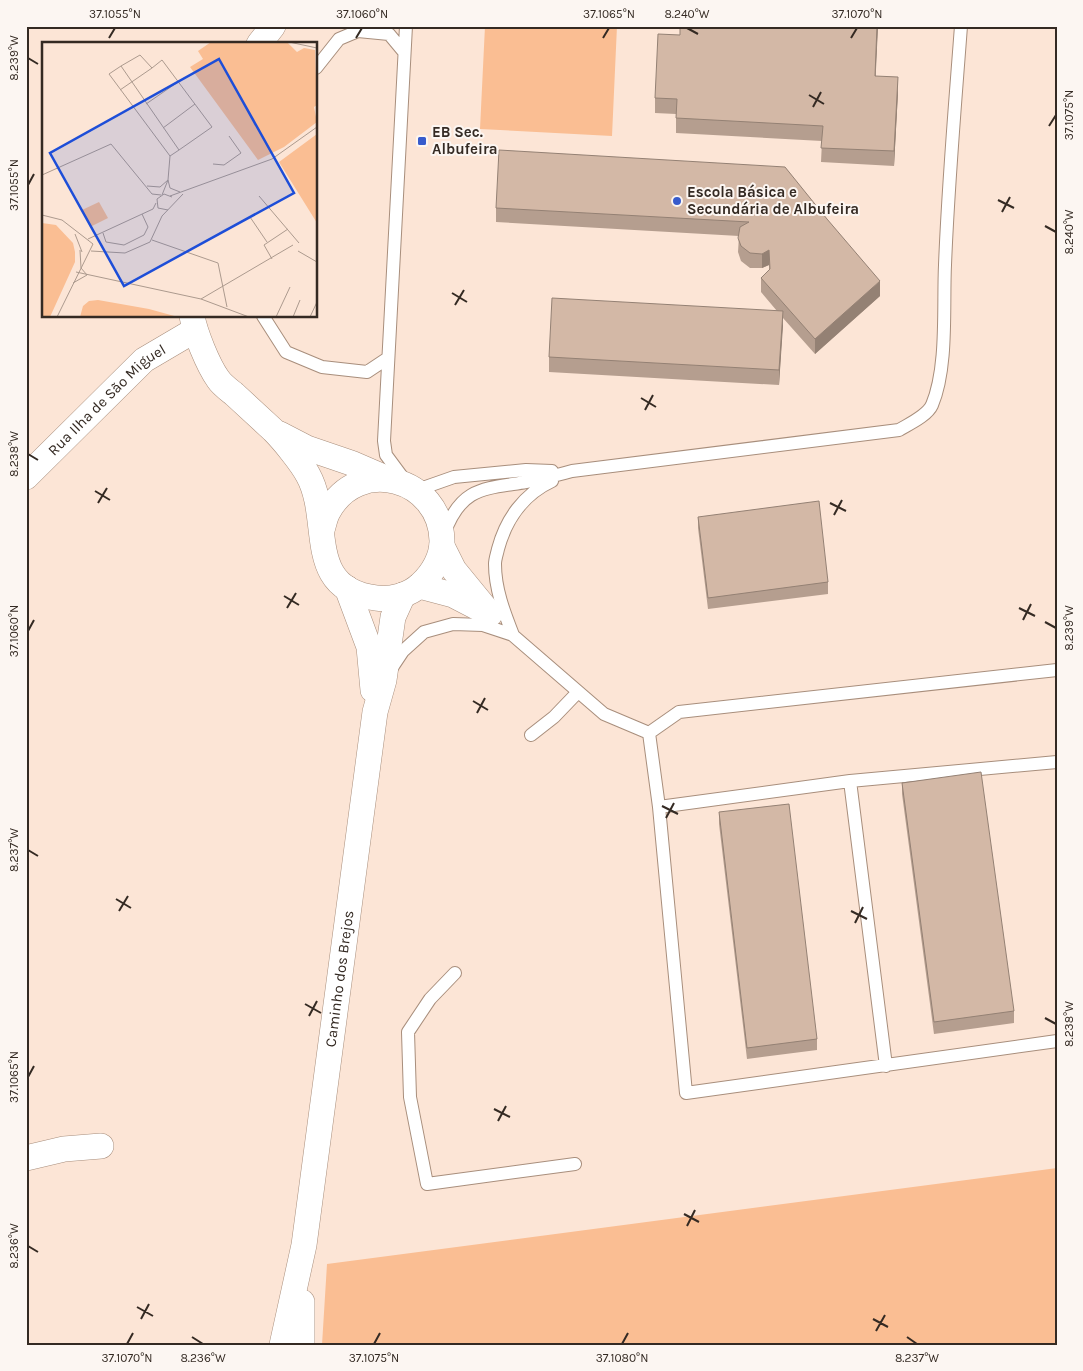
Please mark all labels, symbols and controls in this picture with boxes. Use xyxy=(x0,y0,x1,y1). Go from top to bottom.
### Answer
text: 37.1055°N xyxy=(89,7,141,21)
text: 37.1060°N xyxy=(336,7,388,21)
text: 37.1065°N xyxy=(583,7,635,21)
text: 8.240°W xyxy=(664,7,710,21)
text: 37.1070°N xyxy=(831,7,883,21)
text: 8.239°W xyxy=(7,35,21,81)
inset map xyxy=(42,42,318,318)
text: 37.1075°N xyxy=(1062,90,1076,140)
place label: EB Sec. Albufeira xyxy=(432,123,498,158)
marker: EB Sec. Albufeira xyxy=(416,135,428,147)
text: 37.1055°N xyxy=(7,159,21,211)
place label: Escola Básica e Secundária de Albufeira xyxy=(687,183,859,218)
marker: Escola Básica e Secundária de Albufeira xyxy=(671,195,683,207)
text: 8.240°W xyxy=(1062,209,1076,255)
street label: Rua Ilha de São Miguel xyxy=(44,340,169,459)
text: 8.238°W xyxy=(7,431,21,477)
text: 37.1060°N xyxy=(7,605,21,657)
text: 8.239°W xyxy=(1062,605,1076,651)
text: 8.237°W xyxy=(7,828,21,872)
street label: Caminho dos Brejos xyxy=(321,909,357,1048)
text: 8.238°W xyxy=(1062,1001,1076,1047)
text: 37.1065°N xyxy=(7,1051,21,1103)
text: 8.236°W xyxy=(7,1223,21,1269)
text: 37.1070°N xyxy=(101,1351,153,1365)
text: 8.236°W xyxy=(180,1351,226,1365)
text: 37.1075°N xyxy=(349,1351,399,1365)
text: 37.1080°N xyxy=(596,1351,648,1365)
text: 8.237°W xyxy=(895,1351,939,1365)

